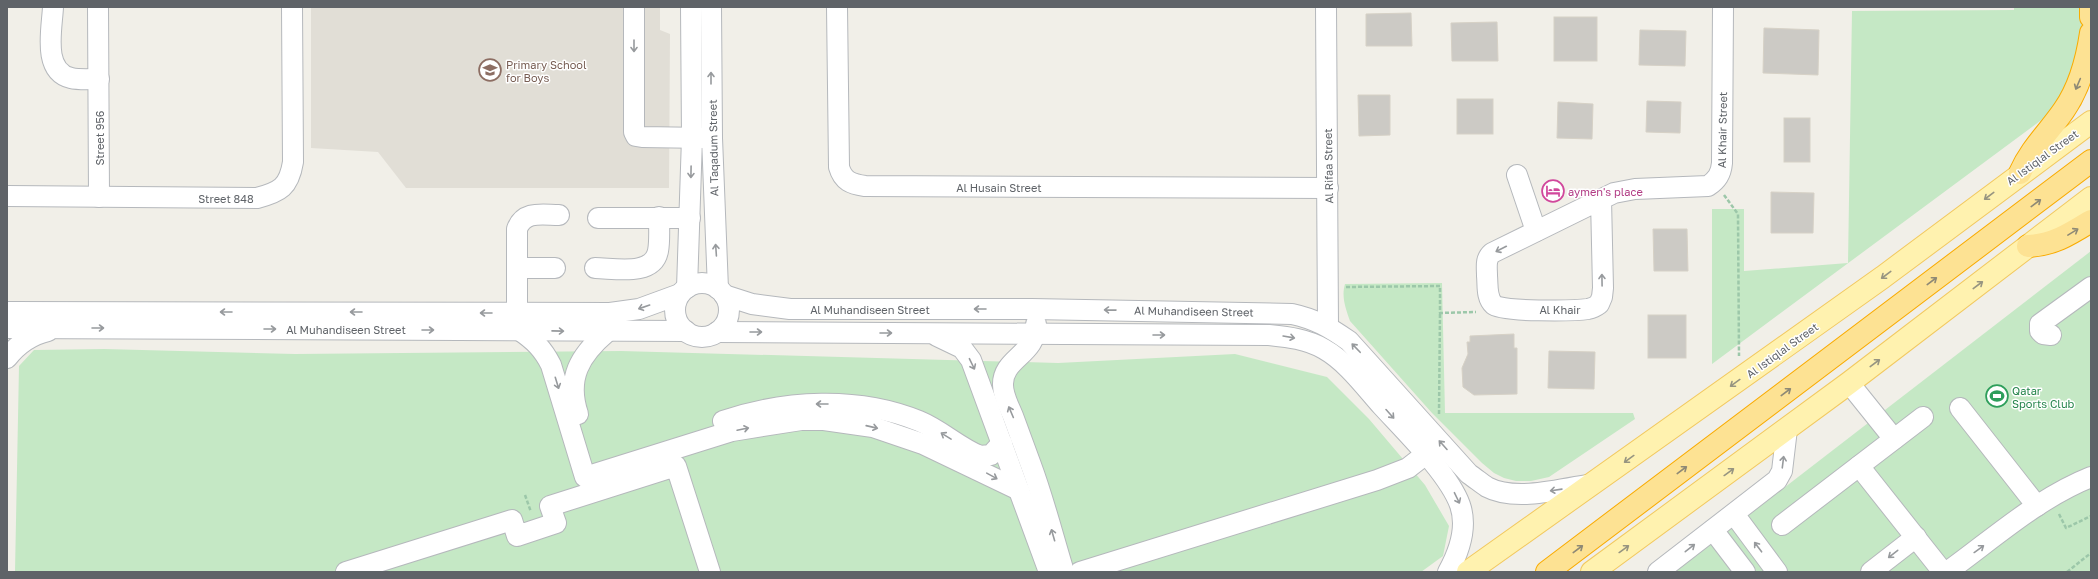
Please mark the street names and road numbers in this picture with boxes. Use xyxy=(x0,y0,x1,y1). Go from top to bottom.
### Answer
street label: Al Khair Street xyxy=(1715,92,1729,168)
street label: Al Taqadum Street xyxy=(706,99,720,197)
street label: Street 956 xyxy=(93,110,106,166)
street label: Al Istiqlal Street xyxy=(2004,127,2080,187)
street label: Al Rifaa Street xyxy=(1321,128,1335,204)
street label: Al Husain Street xyxy=(956,181,1042,194)
street label: Street 848 xyxy=(198,192,254,205)
street label: Al Muhandiseen Street xyxy=(810,303,930,316)
street label: Al Muhandiseen Street xyxy=(1134,303,1254,319)
street label: Al Khair xyxy=(1539,303,1581,316)
street label: Al Istiqlal Street xyxy=(1744,320,1820,380)
street label: Al Muhandiseen Street xyxy=(286,323,406,336)

